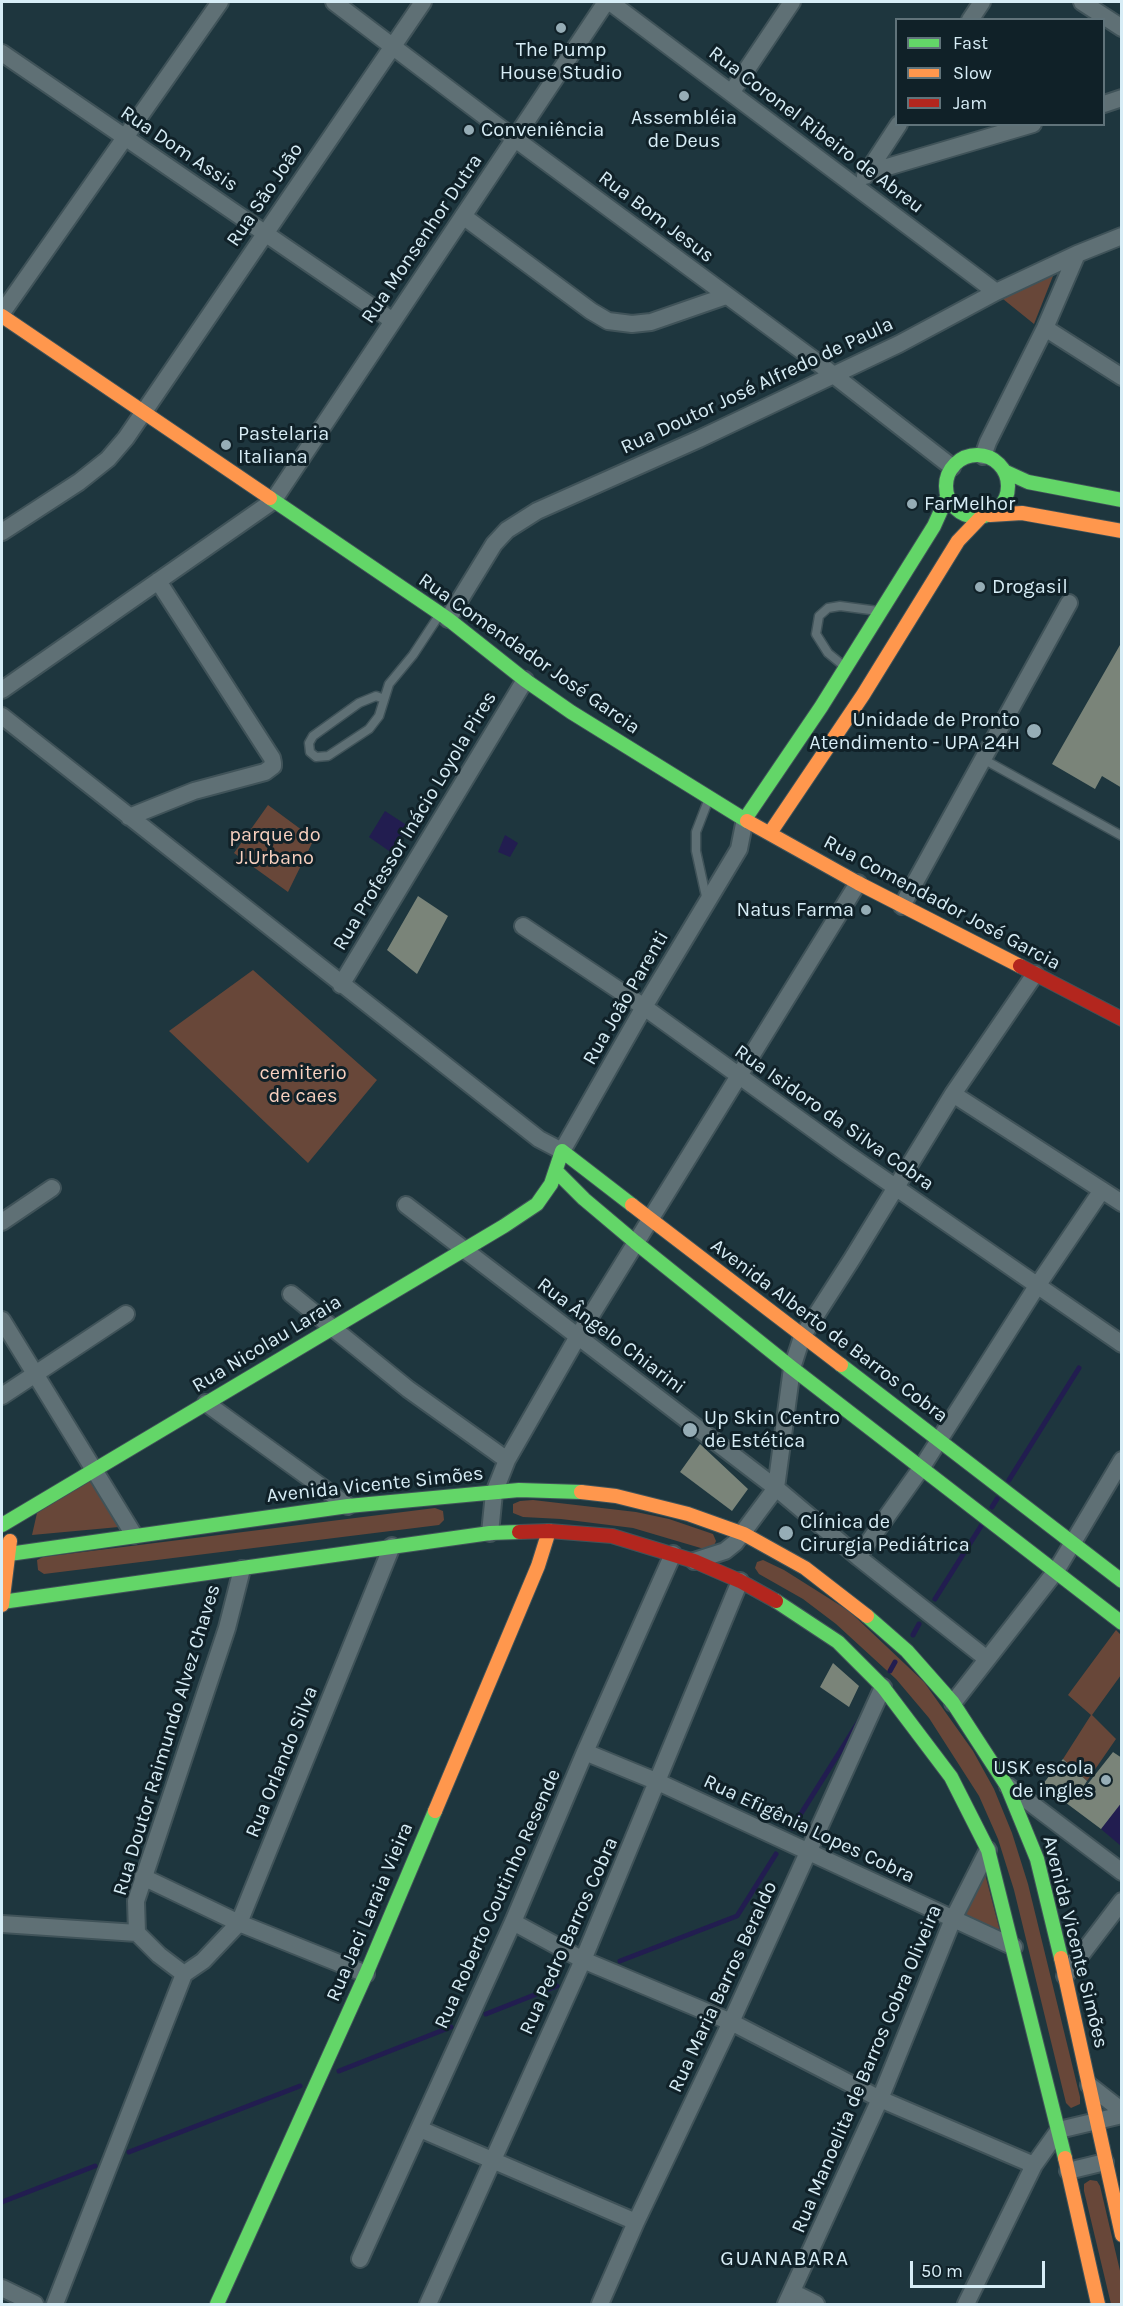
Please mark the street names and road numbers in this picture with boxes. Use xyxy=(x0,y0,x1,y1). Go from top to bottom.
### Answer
street label: Rua Coronel Ribeiro de Abreu xyxy=(704,41,928,219)
street label: Rua Dom Assis xyxy=(116,101,242,197)
street label: Rua São João xyxy=(222,139,308,251)
street label: Rua Monsenhor Dutra xyxy=(356,150,488,328)
street label: Rua Bom Jesus xyxy=(594,166,718,268)
street label: Rua Doutor José Alfredo de Paula xyxy=(617,312,897,460)
street label: Rua Comendador José Garcia xyxy=(414,568,644,740)
street label: Rua Professor Inácio Loyola Pires xyxy=(328,687,502,955)
street label: Rua Comendador José Garcia xyxy=(819,830,1065,976)
street label: Rua João Parenti xyxy=(578,927,674,1069)
street label: Rua Isidoro da Silva Cobra xyxy=(730,1040,938,1196)
street label: Avenida Alberto de Barros Cobra xyxy=(706,1234,952,1428)
street label: Rua Ângelo Chiarini xyxy=(532,1273,690,1399)
street label: Rua Nicolau Laraia xyxy=(188,1290,346,1398)
street label: Avenida Vicente Simões xyxy=(265,1462,485,1508)
street label: Rua Doutor Raimundo Alvez Chaves xyxy=(108,1581,226,1899)
street label: Rua Orlando Silva xyxy=(241,1683,323,1841)
street label: Rua Roberto Coutinho Resende xyxy=(430,1765,566,2033)
street label: Rua Efigênia Lopes Cobra xyxy=(700,1769,918,1889)
street label: Rua Jaci Laraia Vieira xyxy=(321,1819,419,2005)
street label: Avenida Vicente Simões xyxy=(1037,1833,1113,2051)
street label: Rua Pedro Barros Cobra xyxy=(515,1834,623,2038)
street label: Rua Maria Barros Beraldo xyxy=(663,1878,783,2096)
street label: Rua Manoelita de Barros Cobra Oliveira xyxy=(787,1901,947,2237)

